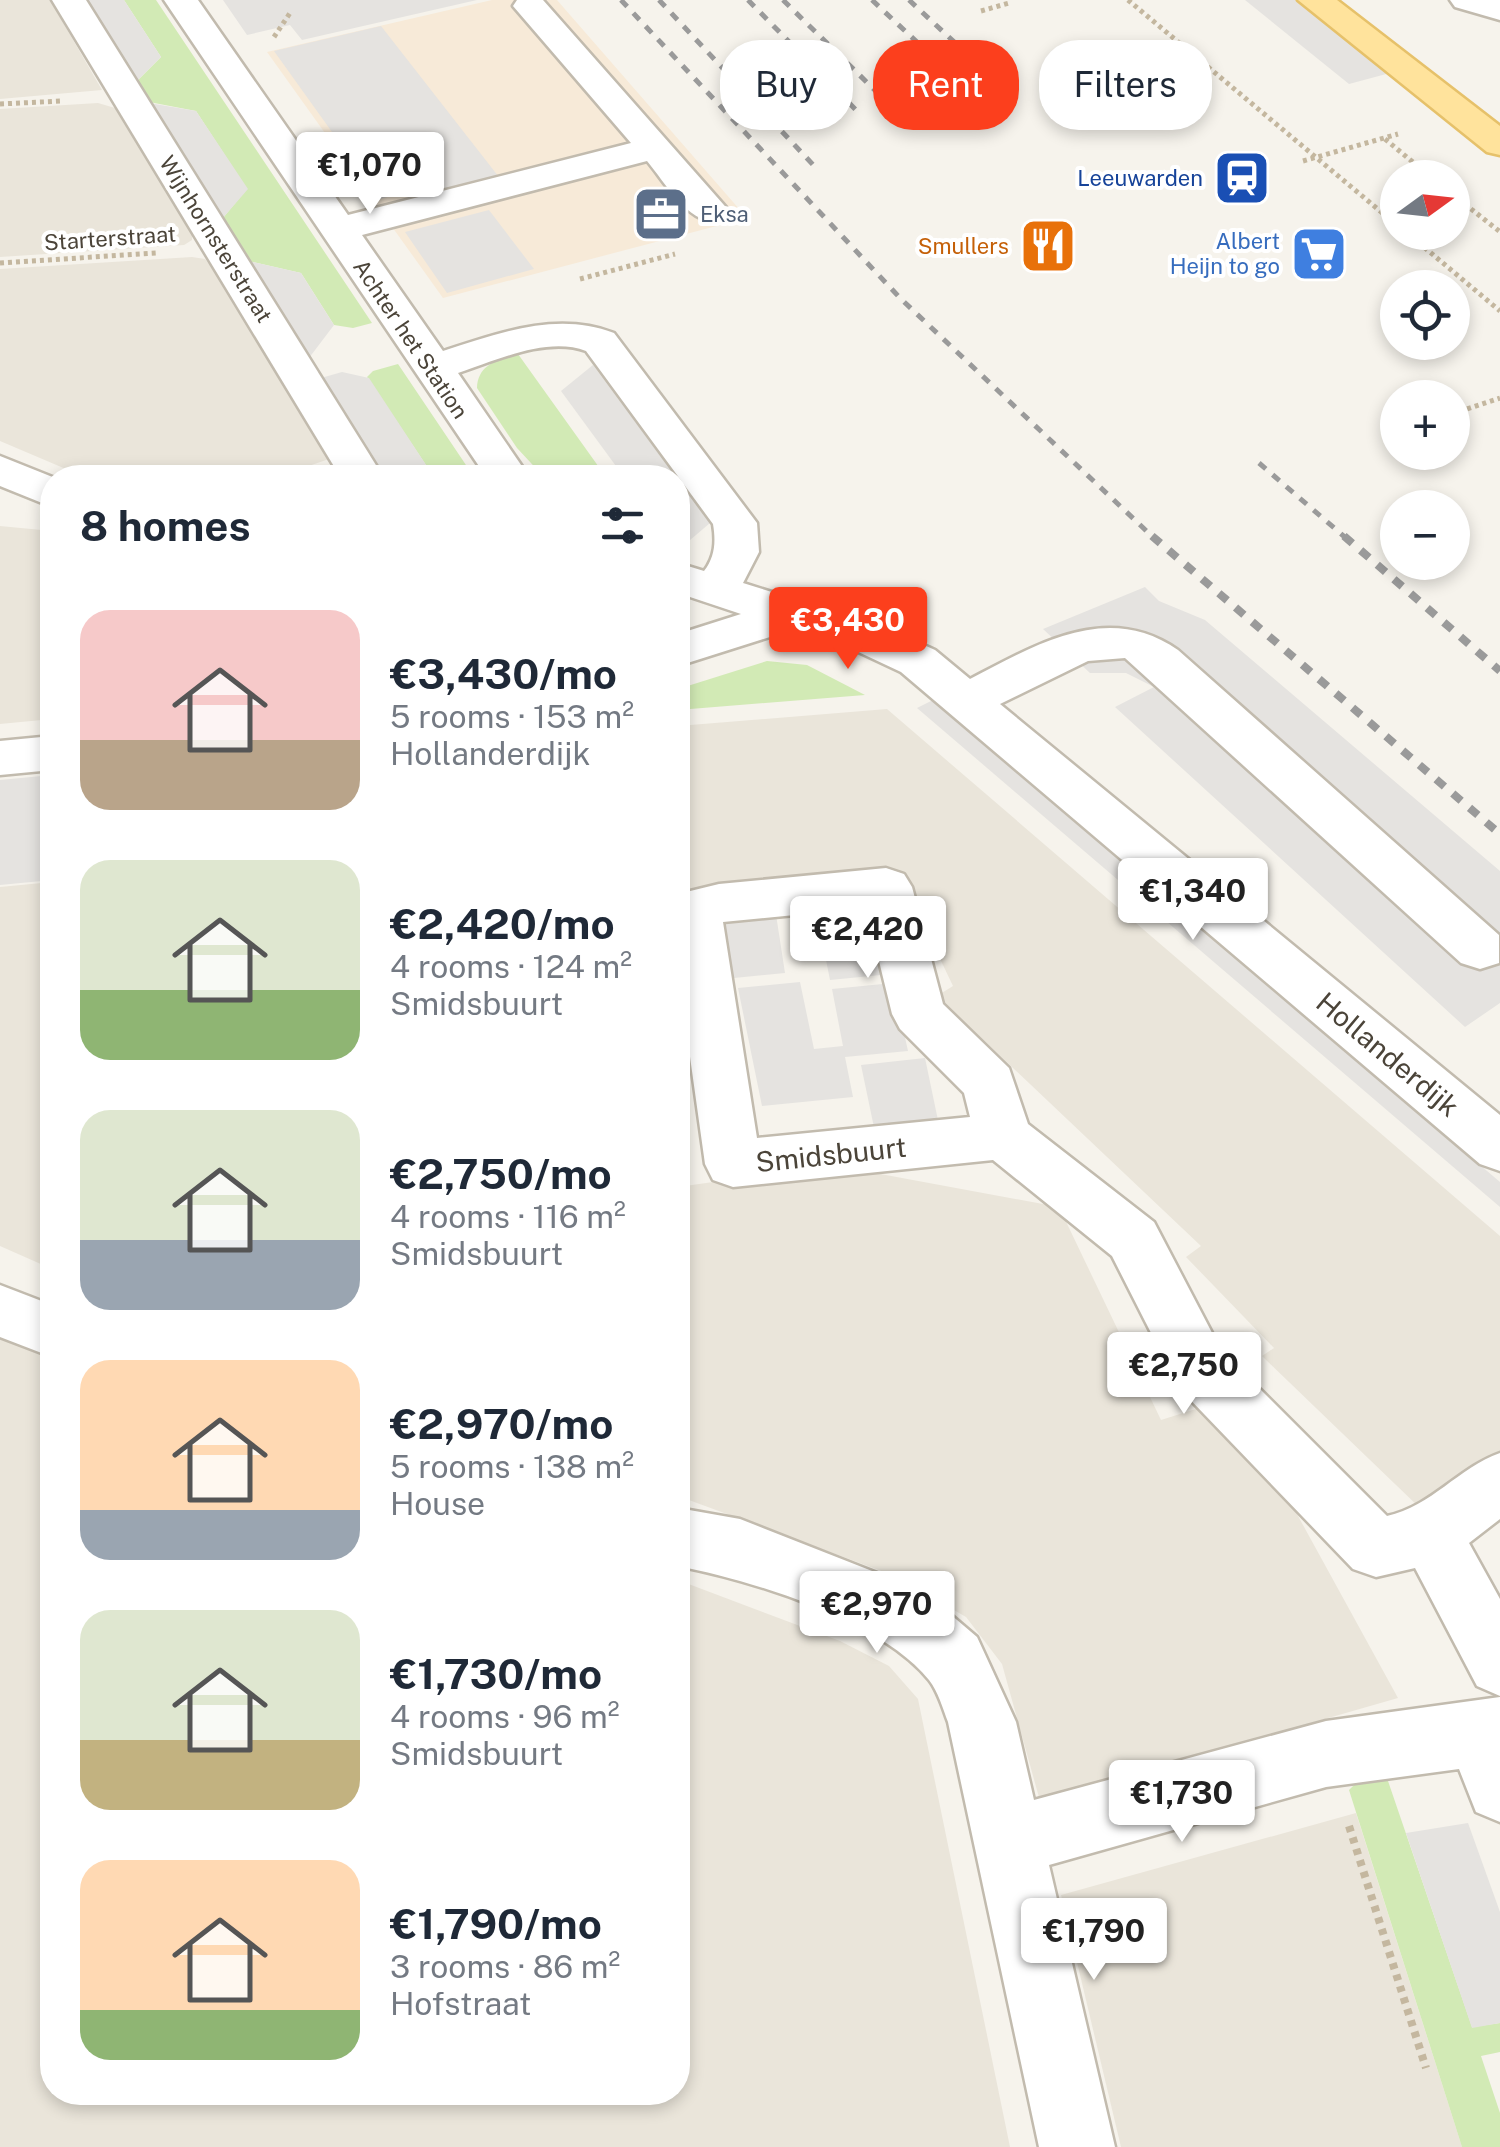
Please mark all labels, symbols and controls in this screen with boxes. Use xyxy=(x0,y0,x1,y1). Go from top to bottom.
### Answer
chip: Buy xyxy=(720,40,853,130)
chip: Rent xyxy=(873,40,1019,130)
chip: Filters xyxy=(1039,40,1212,130)
pin: €1,070 xyxy=(289,132,451,217)
text: €1,070 xyxy=(318,146,422,183)
station icon: Leeuwarden xyxy=(1212,148,1272,208)
street label: Wijnhornsterstraat xyxy=(154,151,278,327)
north arrow xyxy=(1380,160,1470,250)
map controls xyxy=(1380,160,1470,580)
place label: Leeuwarden xyxy=(1077,165,1203,191)
office icon: Eksa xyxy=(631,184,691,244)
place label: Eksa xyxy=(700,201,749,227)
restaurant icon: Smullers xyxy=(1018,216,1078,276)
street label: Starterstraat xyxy=(43,220,177,256)
supermarket icon: Albert Heijn to go xyxy=(1289,224,1349,284)
place label: Albert Heijn to go xyxy=(1170,228,1280,279)
place label: Smullers xyxy=(918,233,1009,259)
street label: Achter het Station xyxy=(348,255,474,423)
button: locate xyxy=(1380,270,1470,360)
button: + xyxy=(1380,380,1470,470)
button: − xyxy=(1380,490,1470,580)
icon: filters xyxy=(595,498,650,553)
text: 8 homes xyxy=(80,501,251,550)
pin: €3,430 xyxy=(767,587,929,672)
text: €3,430 xyxy=(791,601,905,638)
text: €3,430/mo xyxy=(390,649,617,698)
icon: home xyxy=(160,650,280,770)
text: 5 rooms · 153 m² xyxy=(390,698,634,735)
text: Hollanderdijk xyxy=(390,735,591,772)
pin: €1,340 xyxy=(1112,858,1274,943)
text: €1,340 xyxy=(1140,872,1246,909)
pin: €2,420 xyxy=(787,896,949,981)
text: €2,420/mo xyxy=(390,899,615,948)
icon: home xyxy=(160,900,280,1020)
text: €2,420 xyxy=(812,910,924,947)
text: 4 rooms · 124 m² xyxy=(390,948,632,985)
text: Smidsbuurt xyxy=(390,985,563,1022)
street label: Hollanderdijk xyxy=(1310,985,1466,1123)
street label: Smidsbuurt xyxy=(754,1130,908,1178)
text: €2,750/mo xyxy=(390,1149,612,1198)
icon: home xyxy=(160,1150,280,1270)
text: 4 rooms · 116 m² xyxy=(390,1198,626,1235)
text: Smidsbuurt xyxy=(390,1235,563,1272)
pin: €2,750 xyxy=(1103,1332,1265,1417)
text: €2,750 xyxy=(1129,1346,1239,1383)
text: €2,970/mo xyxy=(390,1399,613,1448)
icon: home xyxy=(160,1400,280,1520)
text: 5 rooms · 138 m² xyxy=(390,1448,634,1485)
text: House xyxy=(390,1485,485,1522)
pin: €2,970 xyxy=(796,1571,958,1656)
text: €2,970 xyxy=(822,1585,932,1622)
text: €1,730/mo xyxy=(390,1649,602,1698)
icon: home xyxy=(160,1650,280,1770)
text: 4 rooms · 96 m² xyxy=(390,1698,620,1735)
text: Smidsbuurt xyxy=(390,1735,563,1772)
pin: €1,730 xyxy=(1101,1760,1263,1845)
text: €1,730 xyxy=(1131,1774,1233,1811)
pin: €1,790 xyxy=(1013,1898,1175,1983)
text: €1,790/mo xyxy=(390,1899,602,1948)
icon: home xyxy=(160,1900,280,2020)
text: €1,790 xyxy=(1043,1912,1145,1949)
text: 3 rooms · 86 m² xyxy=(390,1948,620,1985)
text: Hofstraat xyxy=(390,1985,532,2022)

